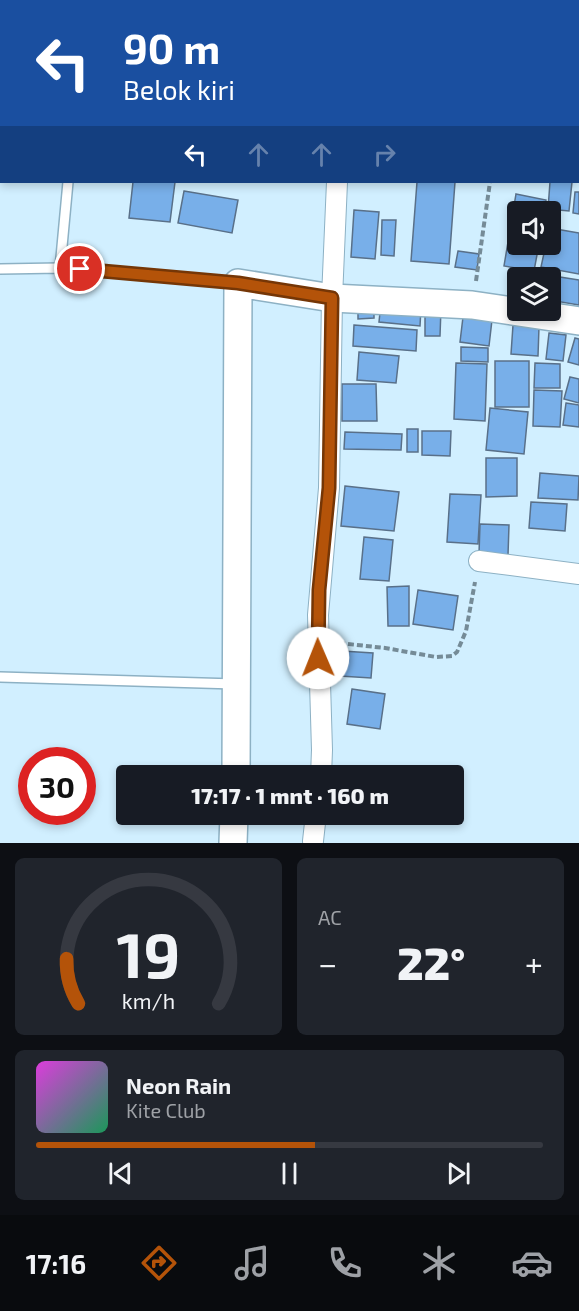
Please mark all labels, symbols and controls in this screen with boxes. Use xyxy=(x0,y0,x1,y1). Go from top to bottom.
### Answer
text: 90 m xyxy=(123,22,220,72)
icon: left xyxy=(24,24,102,102)
text: Belok kiri xyxy=(123,73,235,105)
icon: left xyxy=(179,138,212,171)
icon: ahead xyxy=(242,138,275,171)
icon: ahead xyxy=(305,138,338,171)
icon: right xyxy=(368,138,401,171)
map controls xyxy=(507,201,561,321)
button: sound xyxy=(507,201,561,255)
pin xyxy=(54,243,105,294)
icon: arrive xyxy=(63,252,96,285)
button: layers xyxy=(507,267,561,321)
position arrow xyxy=(286,626,350,690)
speed limit sign: 30 xyxy=(18,747,96,825)
text: 17:17 · 1 mnt · 160 m xyxy=(191,782,389,808)
text: AC xyxy=(318,905,342,929)
text: 19 xyxy=(117,916,180,991)
text: 22° xyxy=(397,935,465,989)
text: − xyxy=(318,943,337,983)
text: + xyxy=(525,943,543,983)
text: km/h xyxy=(122,988,175,1013)
text: Neon Rain xyxy=(126,1072,231,1098)
text: Kite Club xyxy=(126,1098,206,1122)
icon: previous xyxy=(104,1157,137,1190)
icon: pause xyxy=(273,1157,306,1190)
icon: next xyxy=(442,1157,475,1190)
icon: directions xyxy=(138,1242,180,1284)
icon: music xyxy=(231,1242,273,1284)
icon: phone xyxy=(324,1242,366,1284)
icon: climate xyxy=(418,1242,460,1284)
icon: car xyxy=(511,1242,553,1284)
text: 17:16 xyxy=(26,1247,86,1279)

